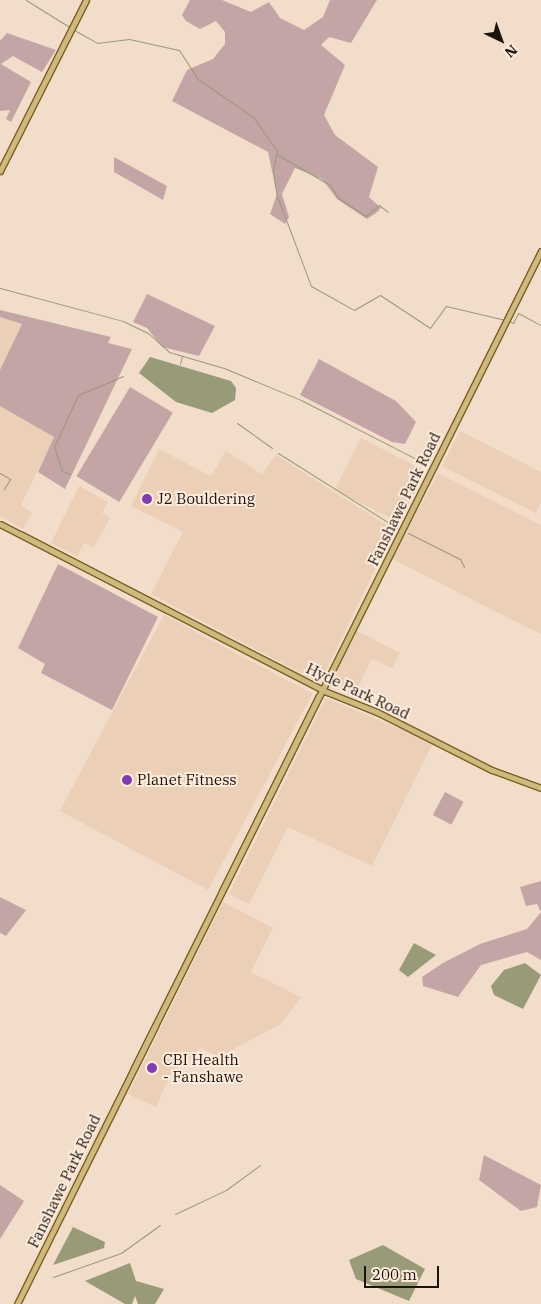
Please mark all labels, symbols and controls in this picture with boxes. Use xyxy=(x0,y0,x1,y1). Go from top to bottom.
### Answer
north arrow xyxy=(476,15,526,65)
text: N xyxy=(501,41,521,62)
street label: Fanshawe Park Road xyxy=(364,429,444,569)
place label: J2 Bouldering xyxy=(157,490,255,508)
marker: J2 Bouldering xyxy=(141,493,153,505)
street label: Hyde Park Road xyxy=(303,659,413,723)
place label: Planet Fitness xyxy=(137,771,237,789)
marker: Planet Fitness xyxy=(121,774,133,786)
place label: CBI Health - Fanshawe xyxy=(163,1050,243,1085)
marker: CBI Health - Fanshawe xyxy=(145,1061,159,1075)
street label: Fanshawe Park Road xyxy=(24,1111,104,1251)
scale bar xyxy=(366,1256,441,1288)
text: 200 m xyxy=(372,1265,417,1284)

